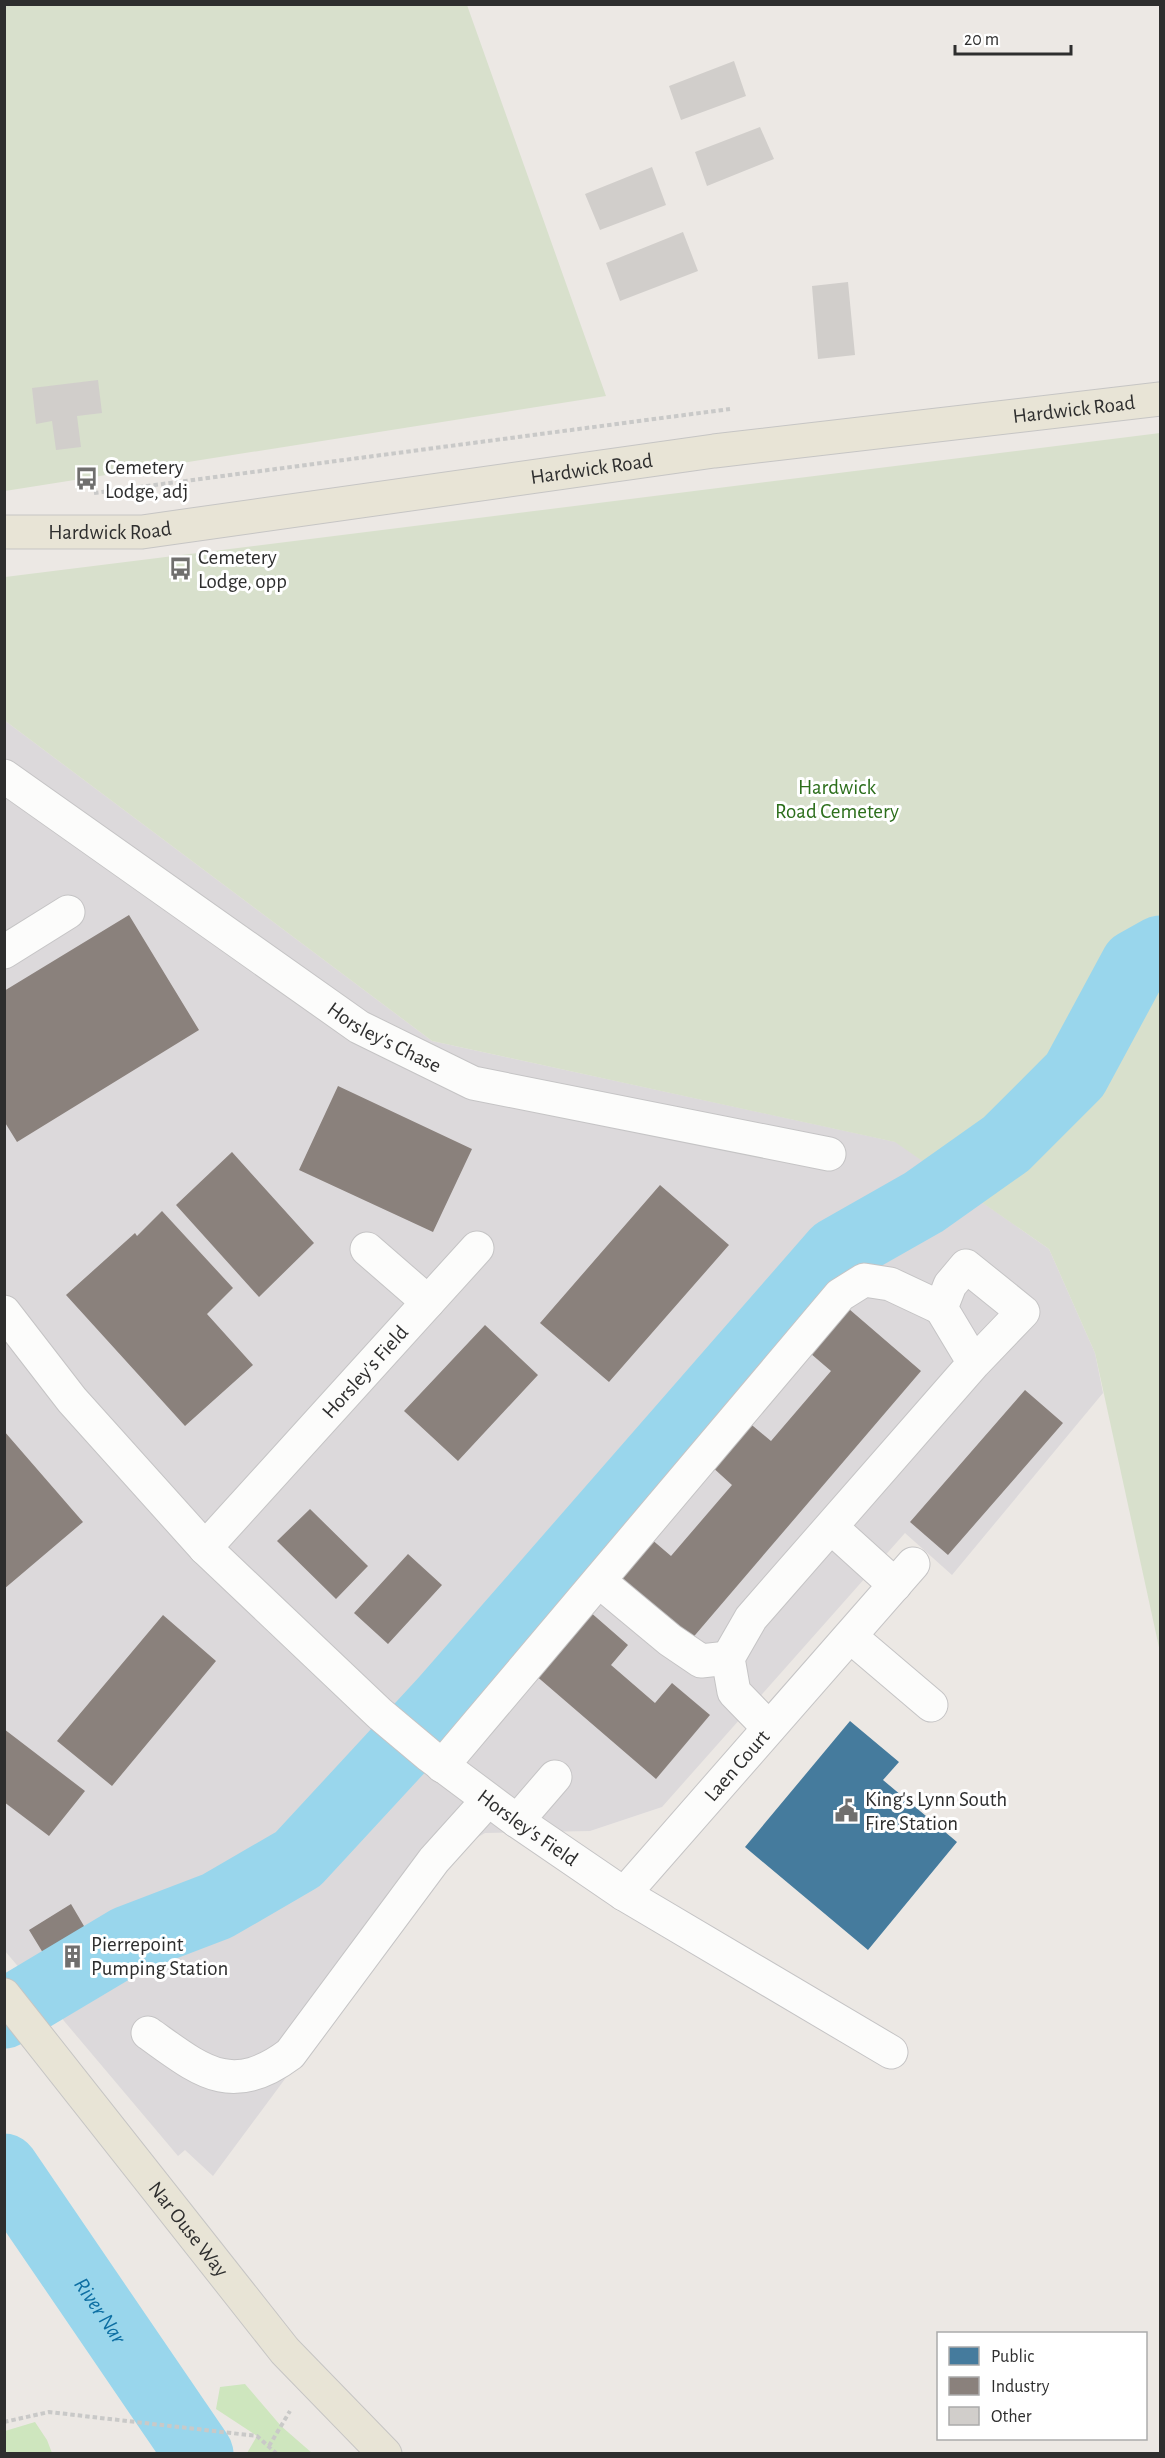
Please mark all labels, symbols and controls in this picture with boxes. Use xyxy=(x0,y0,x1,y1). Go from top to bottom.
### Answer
scale bar xyxy=(955,18,1070,56)
text: 20 m xyxy=(964,31,999,49)
street label: Hardwick Road xyxy=(1011,392,1136,427)
street label: Hardwick Road xyxy=(529,450,654,488)
place label: Cemetery Lodge, adj xyxy=(105,457,188,502)
bus stop icon: Cemetery Lodge, adj xyxy=(74,466,100,492)
street label: Hardwick Road xyxy=(48,518,173,543)
place label: Cemetery Lodge, opp xyxy=(198,547,287,592)
bus stop icon: Cemetery Lodge, opp xyxy=(167,556,193,582)
park label: Hardwick Road Cemetery xyxy=(775,777,899,822)
street label: Horsley's Chase xyxy=(323,998,445,1077)
street label: Horsley's Field xyxy=(318,1321,412,1422)
street label: Laen Court xyxy=(700,1726,774,1805)
street label: Horsley's Field xyxy=(474,1786,582,1870)
place label: King's Lynn South Fire Station xyxy=(865,1789,1007,1834)
public building icon: King's Lynn South Fire Station xyxy=(834,1798,860,1824)
place label: Pierrepoint Pumping Station xyxy=(91,1934,228,1979)
building icon: Pierrepoint Pumping Station xyxy=(60,1943,86,1969)
street label: Nar Ouse Way xyxy=(144,2178,232,2281)
water label: River Nar xyxy=(70,2274,131,2348)
legend xyxy=(937,2332,1147,2440)
text: Public xyxy=(991,2348,1034,2366)
text: Industry xyxy=(991,2378,1050,2396)
text: Other xyxy=(991,2408,1032,2426)

